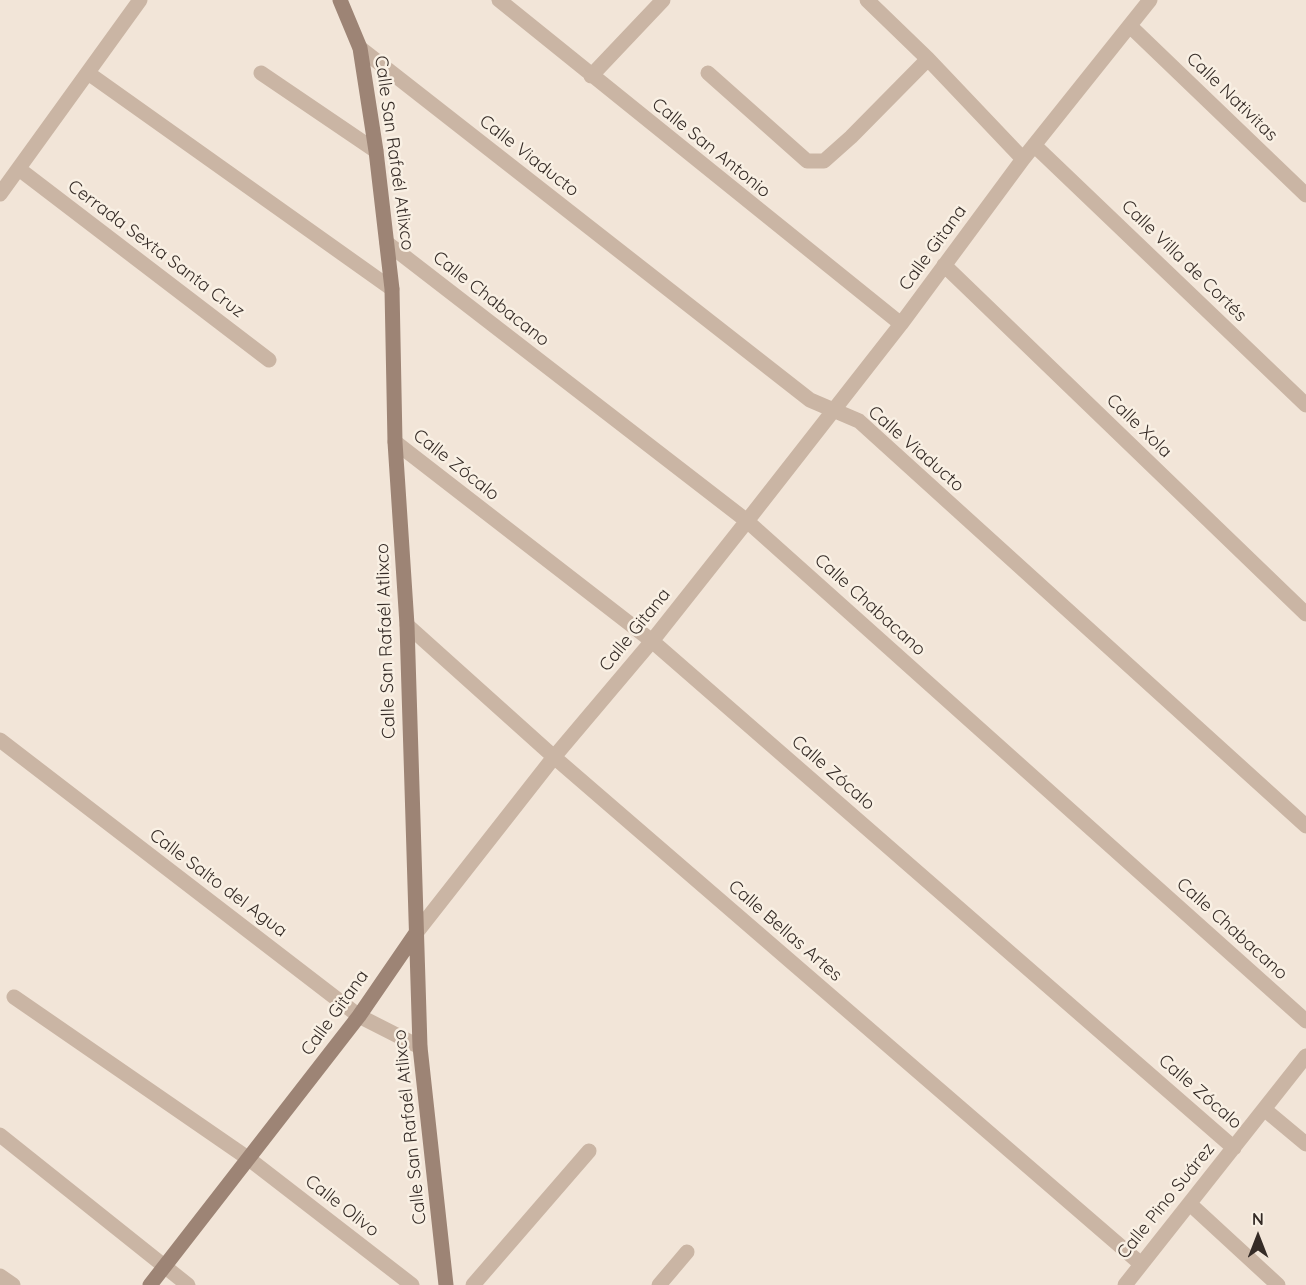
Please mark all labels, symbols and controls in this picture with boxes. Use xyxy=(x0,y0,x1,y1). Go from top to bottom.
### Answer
street label: Calle Nativitas xyxy=(1182,48,1282,146)
street label: Calle San Rafaél Atlixco xyxy=(370,54,418,252)
street label: Calle San Antonio xyxy=(647,94,775,202)
street label: Calle Viaducto xyxy=(475,110,583,202)
street label: Cerrada Sexta Santa Cruz xyxy=(63,175,249,323)
street label: Calle Villa de Cortés xyxy=(1117,196,1251,326)
street label: Calle Gitana xyxy=(895,201,971,295)
street label: Calle Chabacano xyxy=(428,247,554,351)
street label: Calle Xola xyxy=(1102,390,1176,462)
street label: Calle Viaducto xyxy=(864,401,968,497)
street label: Calle Zócalo xyxy=(409,425,503,505)
street label: Calle San Rafaél Atlixco xyxy=(372,543,400,739)
street label: Calle Chabacano xyxy=(810,549,930,661)
street label: Calle Gitana xyxy=(595,584,675,676)
street label: Calle Zócalo xyxy=(787,731,879,815)
street label: Calle Salto del Agua xyxy=(145,824,291,942)
street label: Calle Chabacano xyxy=(1172,873,1292,985)
street label: Calle Bellas Artes xyxy=(724,876,846,986)
street label: Calle Gitana xyxy=(297,966,373,1060)
street label: Calle San Rafaél Atlixco xyxy=(389,1028,431,1226)
street label: Calle Zócalo xyxy=(1154,1050,1246,1134)
street label: Calle Pino Suárez xyxy=(1113,1139,1219,1263)
street label: Calle Olivo xyxy=(301,1170,383,1242)
north arrow xyxy=(1228,1207,1288,1267)
text: N xyxy=(1252,1209,1264,1229)

